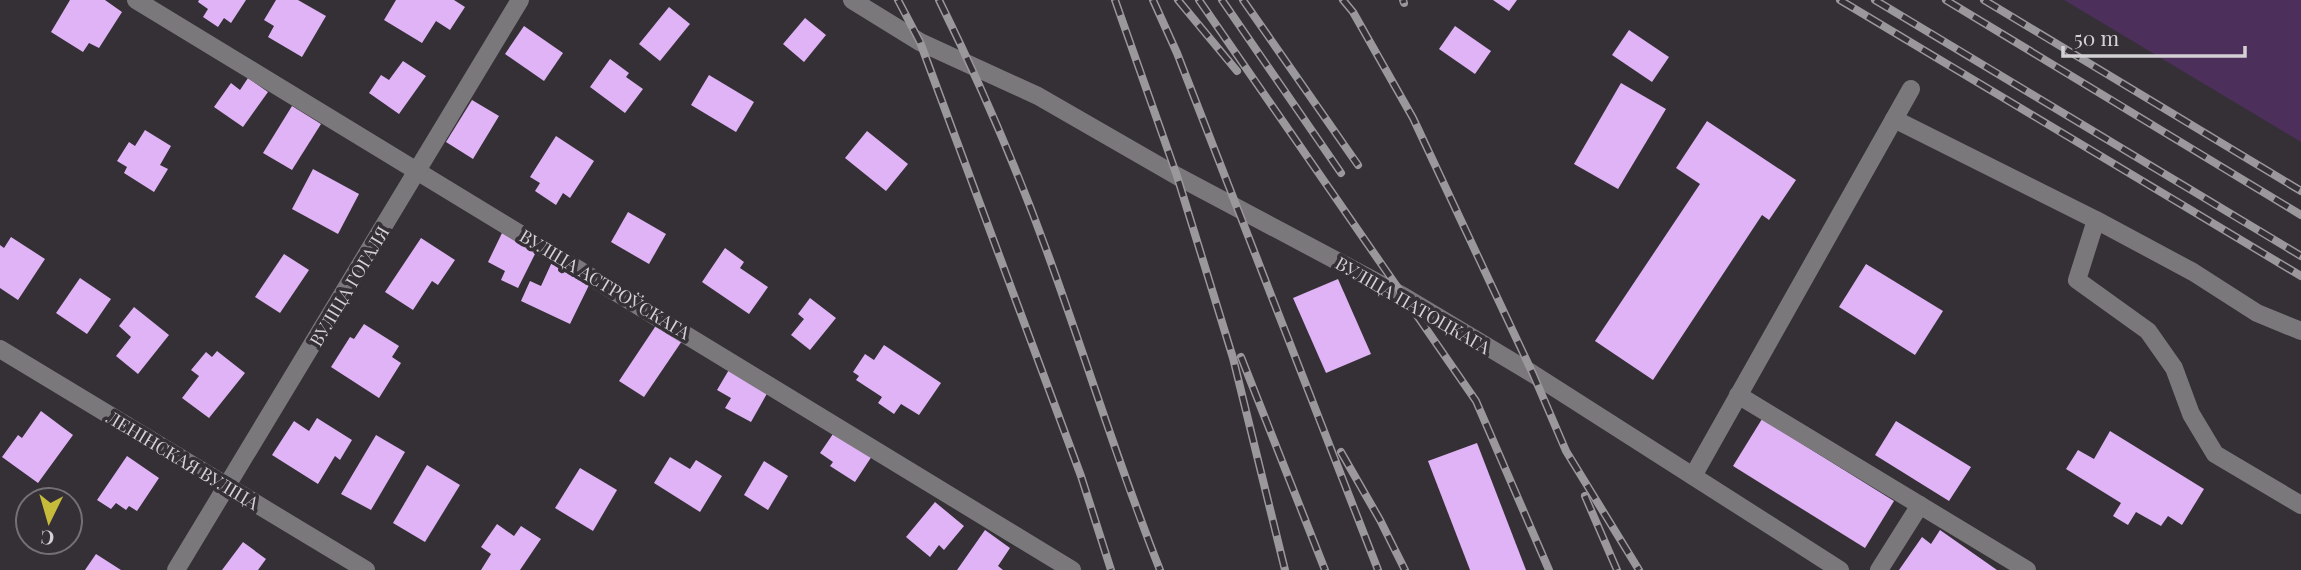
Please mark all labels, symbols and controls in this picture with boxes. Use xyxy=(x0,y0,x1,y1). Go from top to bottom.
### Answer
scale bar xyxy=(2063,14,2245,58)
text: 50 m xyxy=(2074,23,2120,51)
street label: ВУЛІЦА ГОГАЛЯ xyxy=(304,221,394,351)
street label: ВУЛІЦА АСТРОЎСКАГА xyxy=(515,224,695,345)
street label: ВУЛІЦА ПАТОЦКАГА xyxy=(1331,251,1495,359)
street label: ЛЕНІНСКАЯ ВУЛІЦА xyxy=(102,404,264,515)
north arrow xyxy=(14,486,84,556)
text: С xyxy=(40,525,55,552)

